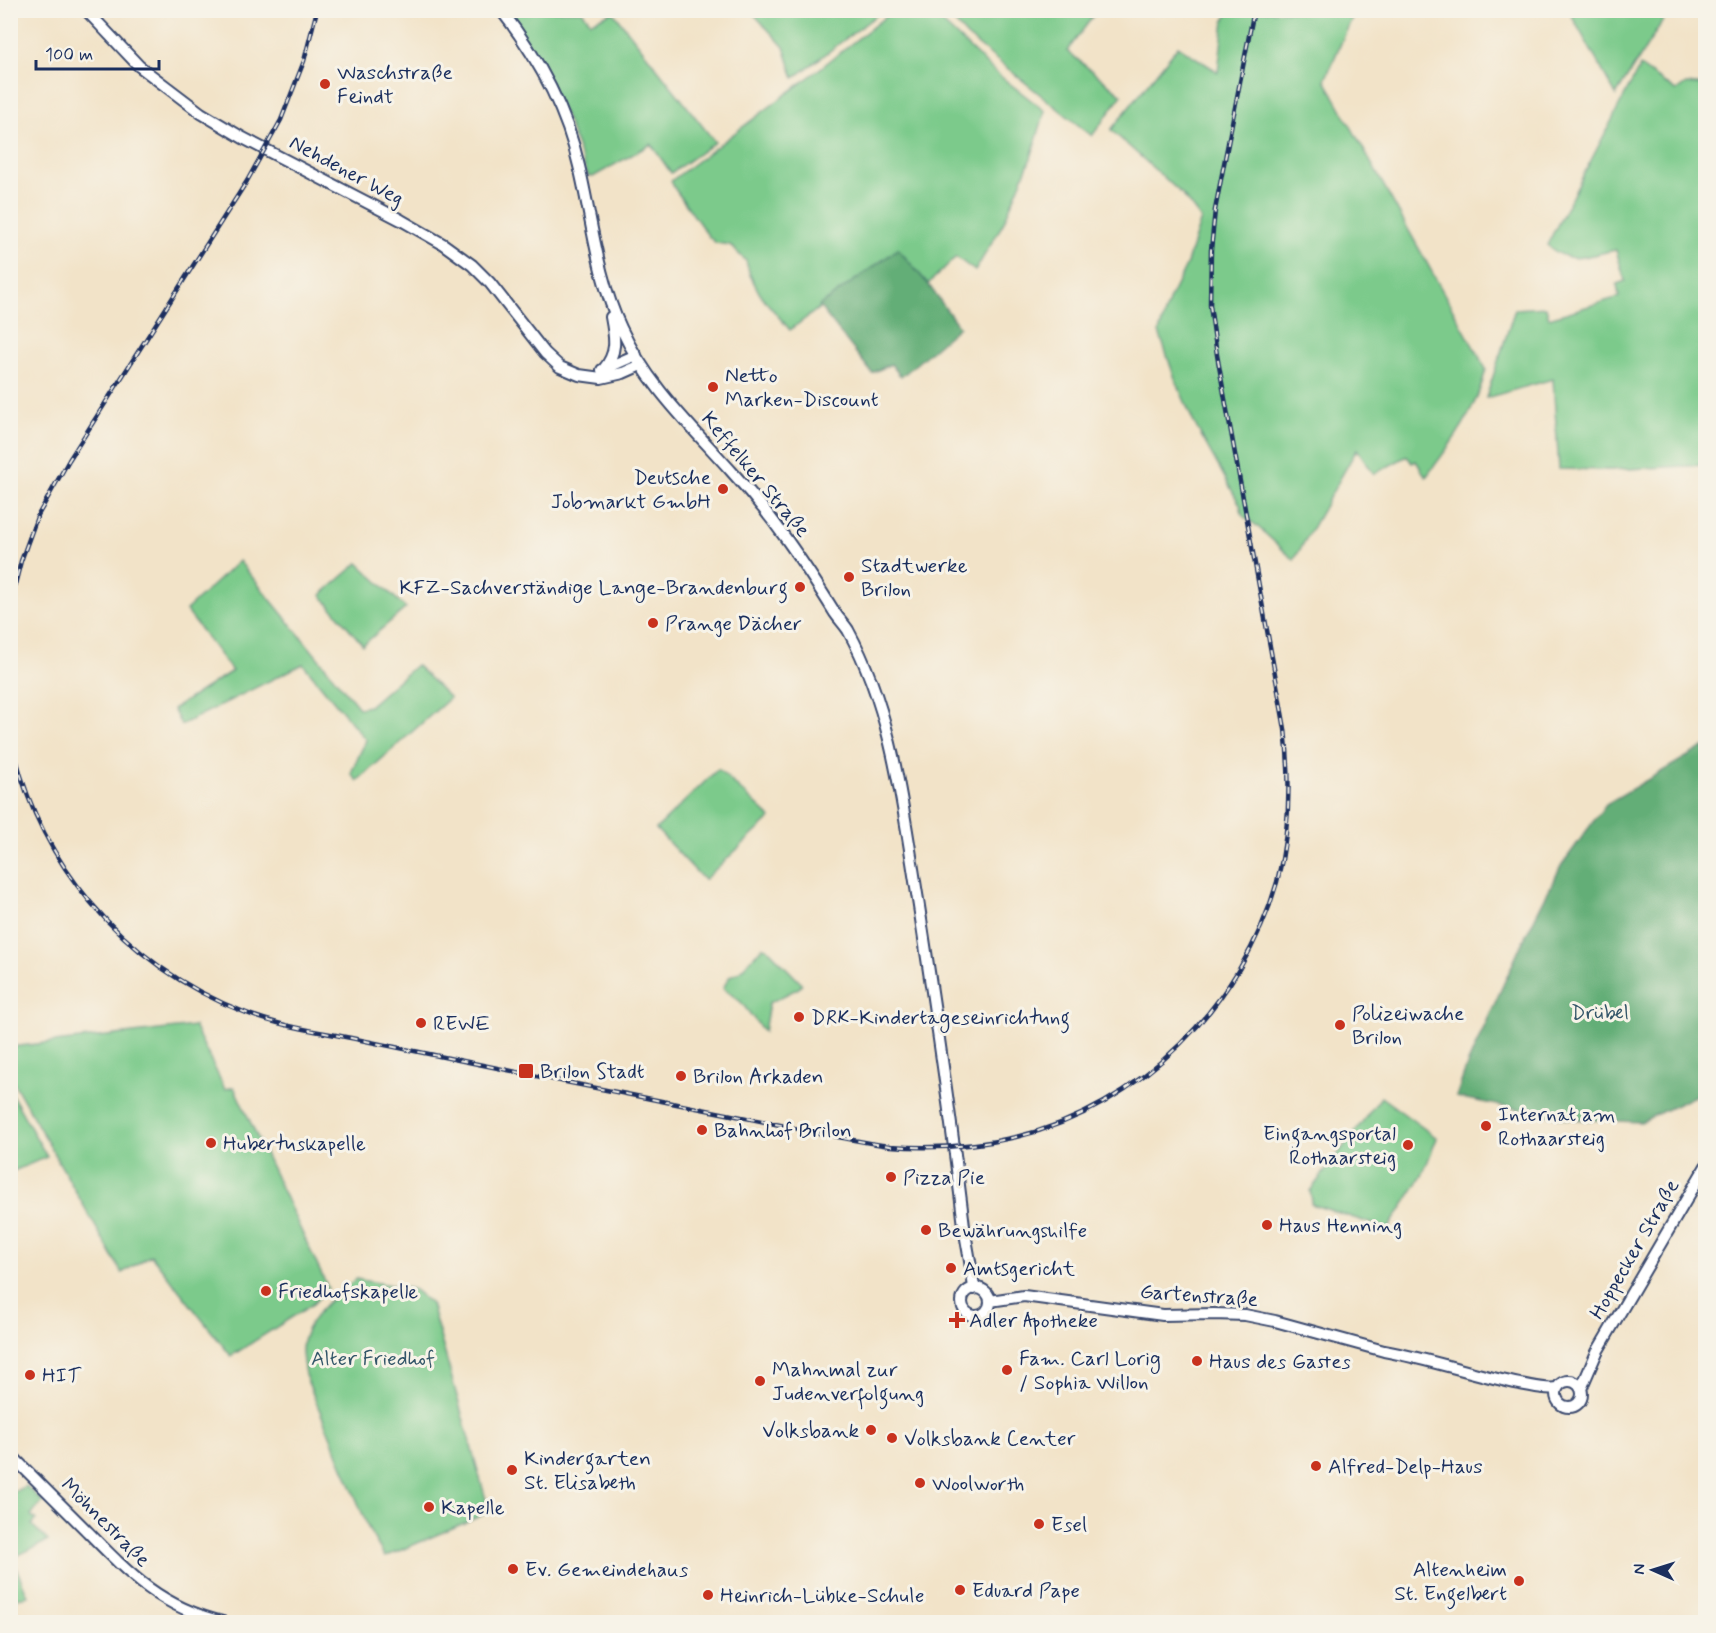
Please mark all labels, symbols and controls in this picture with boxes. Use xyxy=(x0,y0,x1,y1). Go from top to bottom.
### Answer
scale bar xyxy=(36,33,159,71)
text: 100 m xyxy=(45,43,93,67)
place label: Waschstraße Feindt xyxy=(337,59,453,111)
marker: Waschstraße Feindt xyxy=(318,77,332,91)
street label: Nehdener Weg xyxy=(284,129,409,213)
place label: Netto Marken-Discount xyxy=(725,362,879,414)
marker: Netto Marken-Discount xyxy=(706,380,720,394)
street label: Keffelker Straße xyxy=(694,406,816,544)
place label: Deutsche Jobmarkt GmbH xyxy=(551,464,711,516)
marker: Deutsche Jobmarkt GmbH xyxy=(716,482,730,496)
place label: Stadtwerke Brilon xyxy=(861,552,968,604)
marker: Stadtwerke Brilon xyxy=(842,570,856,584)
place label: KFZ-Sachverständige Lange-Brandenburg xyxy=(399,574,788,604)
marker: KFZ-Sachverständige Lange-Brandenburg xyxy=(793,580,807,594)
place label: Prange Dächer xyxy=(665,610,802,638)
marker: Prange Dächer xyxy=(646,616,660,630)
park label: Drübel xyxy=(1571,999,1629,1027)
place label: Polizeiwache Brilon xyxy=(1352,1000,1464,1052)
place label: DRK-Kindertageseinrichtung xyxy=(811,1004,1070,1034)
place label: REWE xyxy=(433,1010,490,1038)
marker: DRK-Kindertageseinrichtung xyxy=(792,1010,806,1024)
marker: REWE xyxy=(414,1016,428,1030)
marker: Polizeiwache Brilon xyxy=(1333,1018,1347,1032)
place label: Brilon Stadt xyxy=(540,1058,645,1086)
marker: Brilon Stadt xyxy=(517,1062,535,1080)
place label: Brilon Arkaden xyxy=(693,1063,824,1091)
marker: Brilon Arkaden xyxy=(674,1069,688,1083)
place label: Internat am Rothaarsteig xyxy=(1498,1101,1616,1153)
place label: Bahnhof Brilon xyxy=(714,1117,852,1145)
marker: Internat am Rothaarsteig xyxy=(1479,1119,1493,1133)
place label: Eingangsportal Rothaarsteig xyxy=(1263,1120,1396,1172)
marker: Bahnhof Brilon xyxy=(695,1123,709,1137)
place label: Hubertuskapelle xyxy=(223,1130,366,1158)
marker: Hubertuskapelle xyxy=(204,1136,218,1150)
marker: Eingangsportal Rothaarsteig xyxy=(1401,1138,1415,1152)
place label: Pizza Pie xyxy=(903,1164,985,1192)
marker: Pizza Pie xyxy=(884,1170,898,1184)
street label: Hoppecker Straße xyxy=(1583,1174,1686,1325)
place label: Haus Henning xyxy=(1279,1212,1402,1240)
place label: Bewährungshilfe xyxy=(938,1217,1087,1245)
marker: Haus Henning xyxy=(1260,1218,1274,1232)
marker: Bewährungshilfe xyxy=(919,1223,933,1237)
place label: Amtsgericht xyxy=(963,1255,1076,1283)
marker: Amtsgericht xyxy=(944,1261,958,1275)
place label: Friedhofskapelle xyxy=(278,1278,418,1306)
street label: Gartenstraße xyxy=(1139,1278,1259,1314)
marker: Friedhofskapelle xyxy=(259,1284,273,1298)
place label: Adler Apotheke xyxy=(969,1307,1098,1336)
marker: Adler Apotheke xyxy=(950,1313,964,1327)
park label: Alter Friedhof xyxy=(311,1345,435,1373)
place label: Fam. Carl Lorig / Sophia Willon xyxy=(1019,1345,1161,1397)
place label: Haus des Gastes xyxy=(1209,1348,1351,1376)
marker: Haus des Gastes xyxy=(1190,1354,1204,1368)
place label: Mahnmal zur Judenverfolgung xyxy=(772,1356,924,1410)
place label: HIT xyxy=(42,1362,82,1390)
marker: Fam. Carl Lorig / Sophia Willon xyxy=(1000,1363,1014,1377)
marker: HIT xyxy=(23,1368,37,1382)
marker: Mahnmal zur Judenverfolgung xyxy=(753,1374,767,1388)
place label: Volksbank xyxy=(762,1417,859,1445)
marker: Volksbank xyxy=(864,1423,878,1437)
place label: Volksbank Center xyxy=(904,1425,1076,1453)
marker: Volksbank Center xyxy=(885,1431,899,1445)
place label: Kindergarten St. Elisabeth xyxy=(524,1445,651,1497)
place label: Alfred-Delp-Haus xyxy=(1328,1453,1483,1481)
marker: Alfred-Delp-Haus xyxy=(1309,1459,1323,1473)
marker: Kindergarten St. Elisabeth xyxy=(505,1463,519,1477)
place label: Woolworth xyxy=(932,1470,1024,1498)
street label: Möhnestraße xyxy=(54,1472,156,1574)
marker: Woolworth xyxy=(913,1476,927,1490)
place label: Kapelle xyxy=(441,1494,505,1522)
marker: Kapelle xyxy=(422,1500,436,1514)
place label: Esel xyxy=(1051,1511,1087,1539)
marker: Esel xyxy=(1032,1517,1046,1531)
north arrow xyxy=(1623,1540,1683,1600)
place label: Ev. Gemeindehaus xyxy=(525,1556,688,1584)
place label: Altenheim St. Engelbert xyxy=(1394,1556,1507,1610)
marker: Ev. Gemeindehaus xyxy=(506,1562,520,1576)
text: N xyxy=(1629,1563,1650,1575)
marker: Altenheim St. Engelbert xyxy=(1512,1574,1526,1588)
place label: Eduard Pape xyxy=(972,1577,1080,1605)
place label: Heinrich-Lübke-Schule xyxy=(720,1582,924,1610)
marker: Eduard Pape xyxy=(953,1583,967,1597)
marker: Heinrich-Lübke-Schule xyxy=(701,1588,715,1602)

